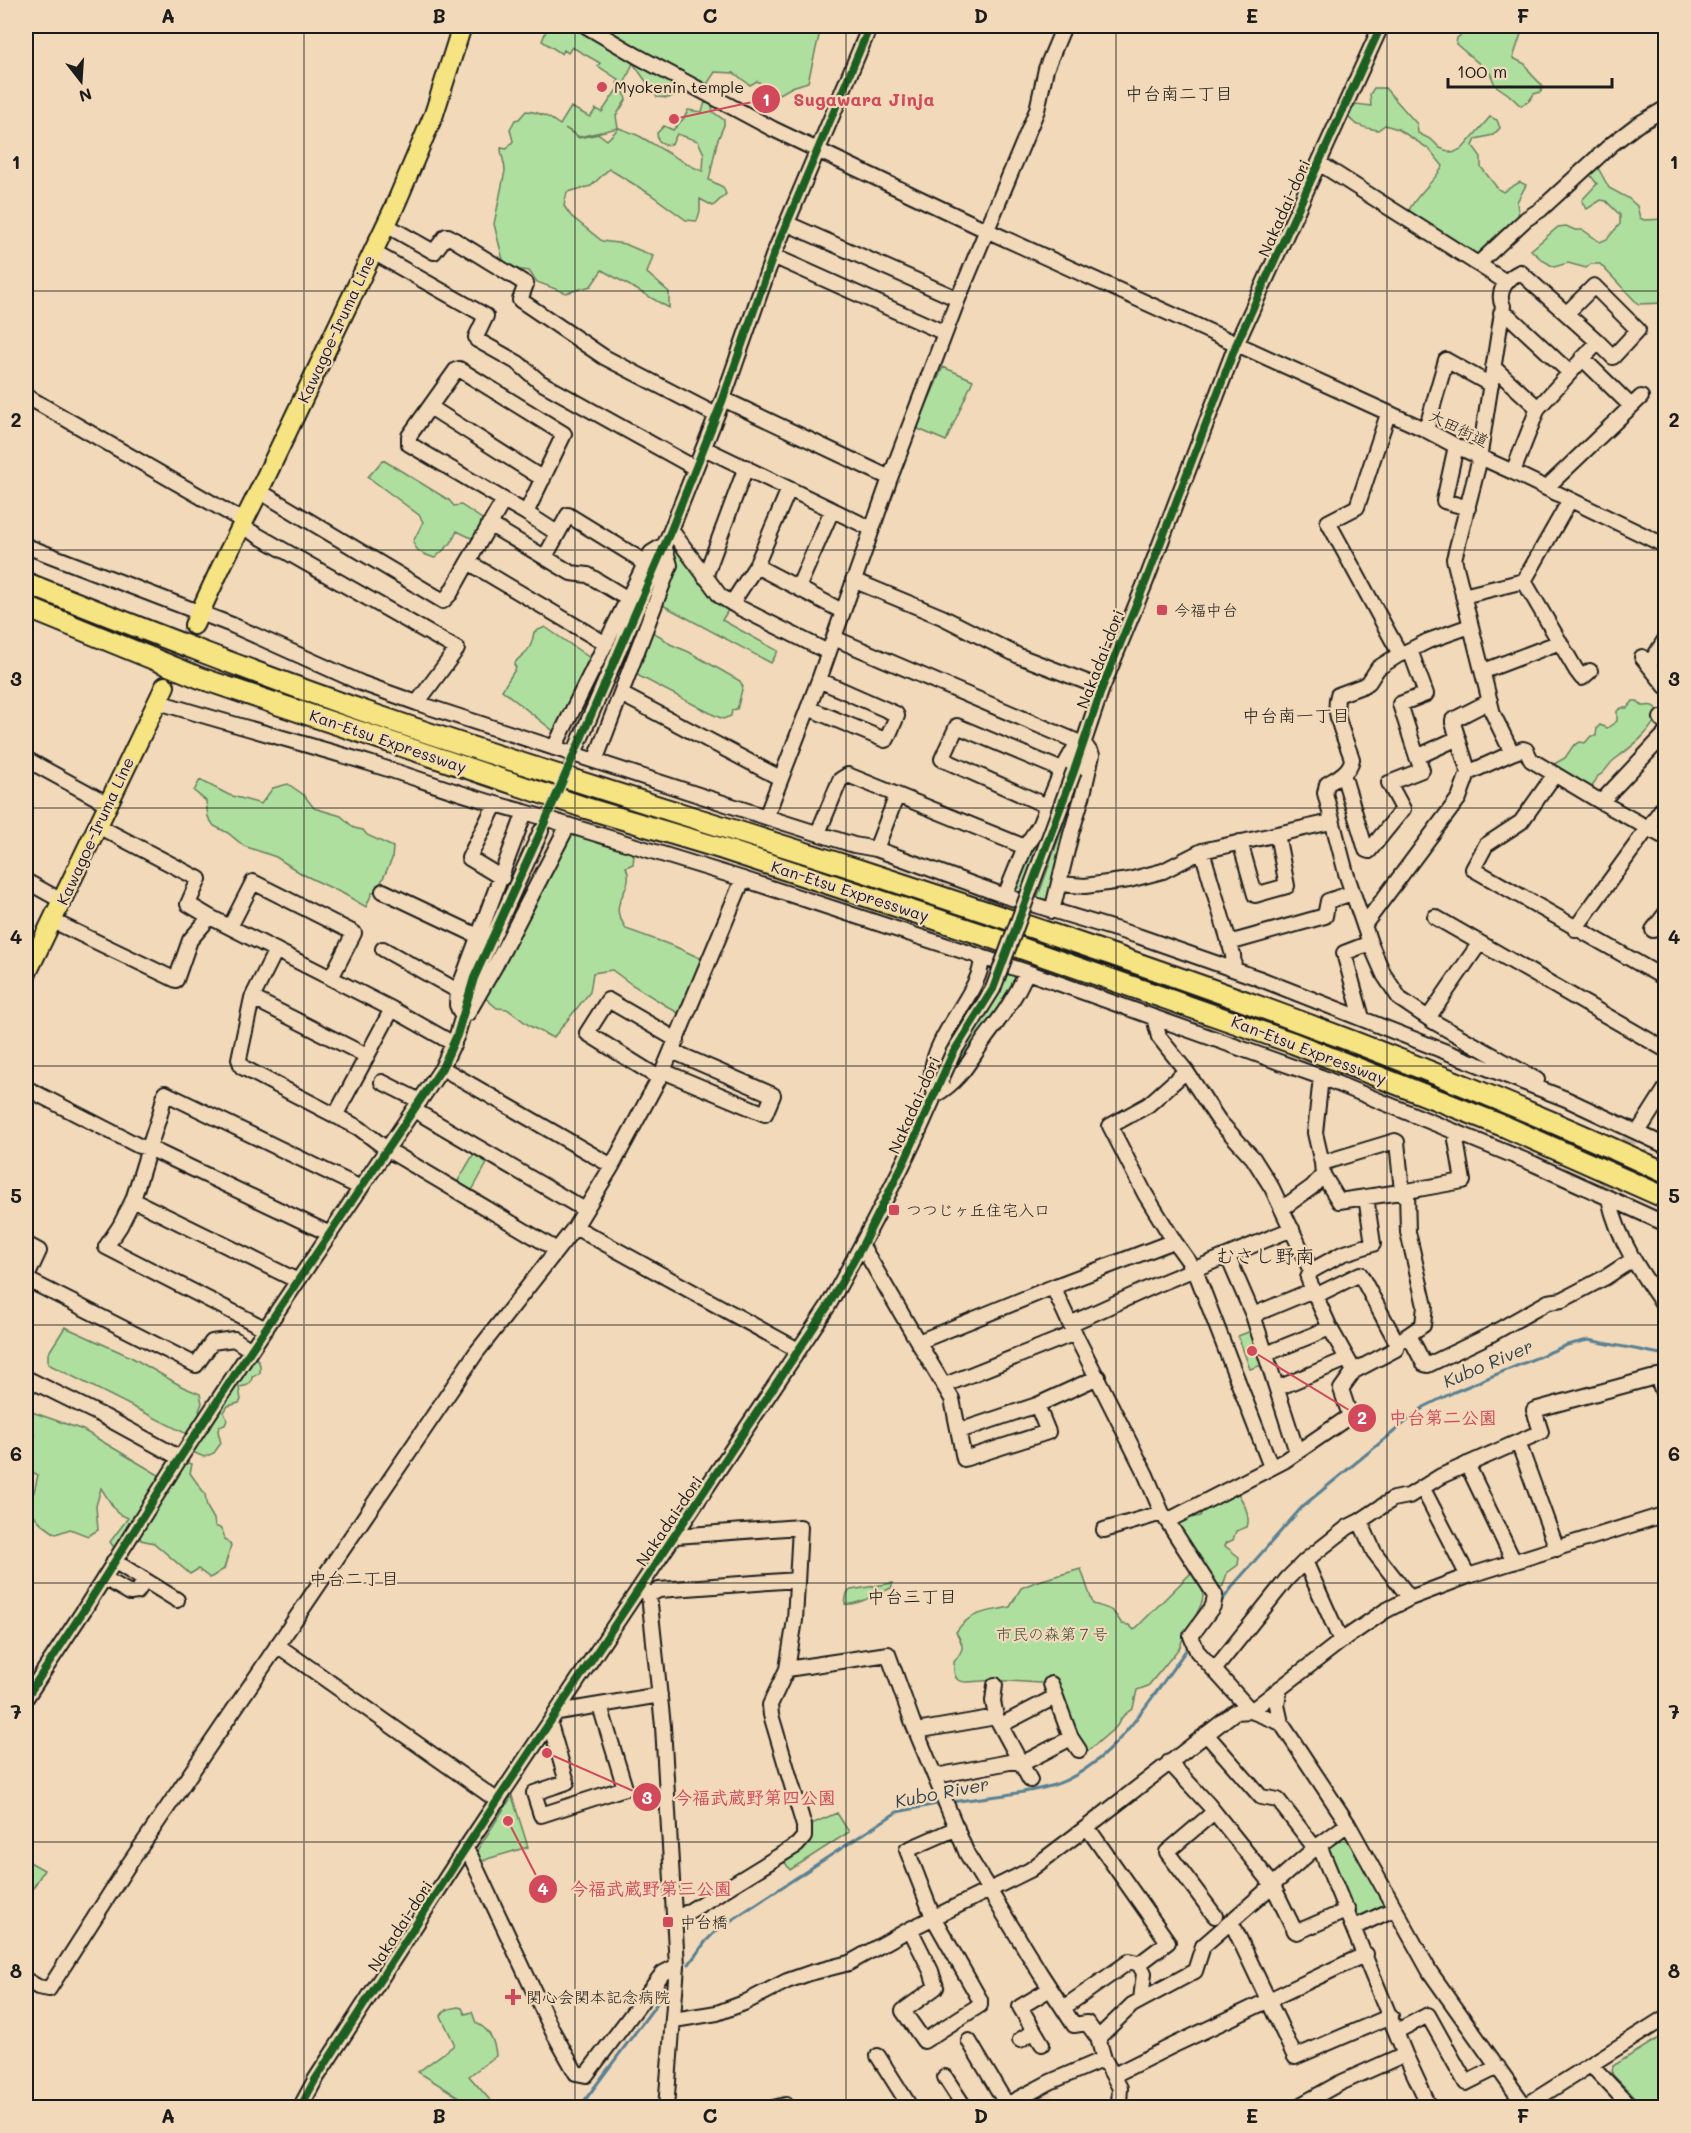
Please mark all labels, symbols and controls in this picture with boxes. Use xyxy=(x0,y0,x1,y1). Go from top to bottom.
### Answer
text: A xyxy=(161,2,175,28)
text: B xyxy=(432,2,446,28)
text: C xyxy=(703,2,718,28)
text: D xyxy=(974,2,988,28)
text: E xyxy=(1246,2,1258,28)
text: F xyxy=(1517,2,1530,28)
north arrow xyxy=(51,51,111,111)
scale bar xyxy=(1448,51,1612,89)
text: 100 m xyxy=(1457,59,1507,83)
place label: Myokenin temple xyxy=(614,76,744,97)
marker: Myokenin temple xyxy=(595,80,609,94)
callout: Sugawara Jinja xyxy=(751,81,947,117)
district label: 中台南二丁目 xyxy=(1125,81,1233,105)
text: N xyxy=(77,84,94,108)
text: 1 xyxy=(762,87,770,111)
text: Sugawara Jinja xyxy=(793,87,935,111)
text: 1 xyxy=(12,148,20,174)
text: 1 xyxy=(1670,148,1678,174)
street label: Nakadai-dori xyxy=(1253,156,1314,260)
street label: Kawagoe-Iruma Line xyxy=(292,251,379,406)
street label: 大田街道 xyxy=(1426,404,1493,451)
text: 2 xyxy=(10,406,22,432)
text: 2 xyxy=(1668,406,1680,432)
place label: 今福中台 xyxy=(1174,599,1238,620)
marker: 今福中台 xyxy=(1155,603,1169,617)
street label: Nakadai-dori xyxy=(1071,606,1128,711)
text: 3 xyxy=(10,665,22,691)
text: 3 xyxy=(1668,665,1680,691)
district label: 中台南一丁目 xyxy=(1242,703,1350,727)
street label: Kan-Etsu Expressway xyxy=(307,704,469,777)
street label: Kawagoe-Iruma Line xyxy=(51,753,138,908)
street label: Kan-Etsu Expressway xyxy=(769,855,932,926)
text: 4 xyxy=(10,923,23,949)
text: 4 xyxy=(1668,923,1681,949)
street label: Kan-Etsu Expressway xyxy=(1229,1010,1390,1089)
street label: Nakadai-dori xyxy=(883,1053,944,1157)
text: 5 xyxy=(10,1182,22,1208)
text: 5 xyxy=(1668,1182,1680,1208)
place label: つつじヶ丘住宅入口 xyxy=(906,1199,1050,1220)
marker: つつじヶ丘住宅入口 xyxy=(887,1203,901,1217)
district label: むさし野南 xyxy=(1215,1242,1315,1268)
water label: Kubo River xyxy=(1439,1333,1536,1393)
callout: 中台第二公園 xyxy=(1347,1400,1509,1436)
text: 2 xyxy=(1357,1405,1367,1429)
text: 中台第二公園 xyxy=(1389,1405,1497,1429)
text: 6 xyxy=(10,1440,22,1466)
text: 6 xyxy=(1668,1440,1680,1466)
street label: Nakadai-dori xyxy=(631,1472,707,1570)
district label: 中台二丁目 xyxy=(309,1566,399,1590)
district label: 中台三丁目 xyxy=(867,1584,957,1608)
park label: 市民の森第７号 xyxy=(996,1623,1108,1644)
text: 7 xyxy=(10,1698,22,1724)
text: 7 xyxy=(1668,1698,1680,1724)
water label: Kubo River xyxy=(893,1771,991,1813)
callout: 今福武蔵野第四公園 xyxy=(632,1779,848,1815)
text: 3 xyxy=(642,1785,653,1809)
text: 今福武蔵野第四公園 xyxy=(674,1785,836,1809)
callout: 今福武蔵野第三公園 xyxy=(528,1871,744,1907)
street label: Nakadai-dori xyxy=(362,1876,437,1975)
text: 4 xyxy=(537,1876,549,1900)
text: 今福武蔵野第三公園 xyxy=(570,1876,732,1900)
place label: 中台橋 xyxy=(680,1911,728,1932)
marker: 中台橋 xyxy=(661,1915,675,1929)
text: 8 xyxy=(10,1957,22,1983)
text: 8 xyxy=(1668,1957,1680,1983)
place label: 関心会関本記念病院 xyxy=(526,1986,670,2007)
marker: 関心会関本記念病院 xyxy=(504,1988,522,2006)
text: A xyxy=(161,2102,175,2128)
text: B xyxy=(432,2102,446,2128)
text: C xyxy=(703,2102,718,2128)
text: D xyxy=(974,2102,988,2128)
text: E xyxy=(1246,2102,1258,2128)
text: F xyxy=(1517,2102,1530,2128)

